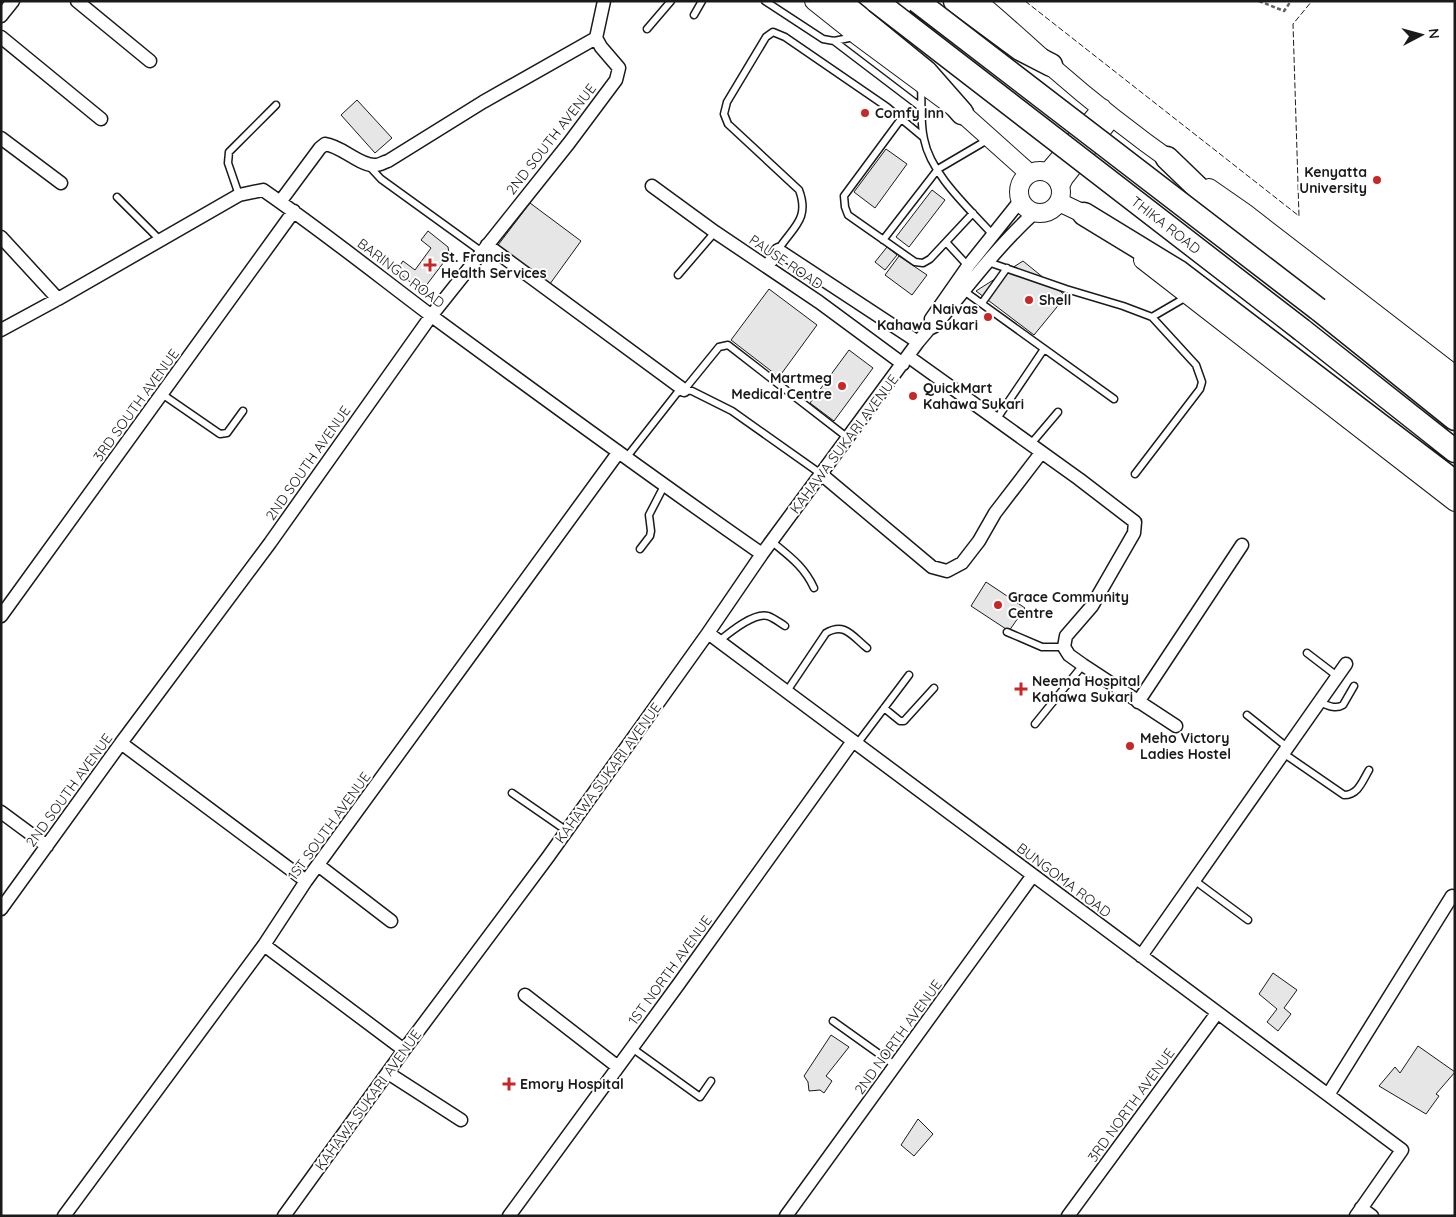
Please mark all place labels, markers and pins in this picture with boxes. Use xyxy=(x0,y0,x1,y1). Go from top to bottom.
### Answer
place label: Comfy Inn xyxy=(875,104,944,122)
marker: Comfy Inn xyxy=(859,107,871,119)
place label: Kenyatta University xyxy=(1299,163,1367,197)
marker: Kenyatta University xyxy=(1371,174,1383,186)
place label: St. Francis Health Services xyxy=(441,248,547,282)
marker: St. Francis Health Services xyxy=(423,258,437,272)
place label: Shell xyxy=(1039,291,1071,309)
marker: Shell xyxy=(1023,294,1035,306)
place label: Naivas Kahawa Sukari xyxy=(877,300,978,334)
marker: Naivas Kahawa Sukari xyxy=(982,311,994,323)
place label: Martmeg Medical Centre xyxy=(731,369,832,403)
place label: QuickMart Kahawa Sukari xyxy=(923,379,1024,413)
marker: Martmeg Medical Centre xyxy=(836,380,848,392)
marker: QuickMart Kahawa Sukari xyxy=(907,390,919,402)
place label: Grace Community Centre xyxy=(1008,588,1129,622)
marker: Grace Community Centre xyxy=(992,599,1004,611)
place label: Neema Hospital Kahawa Sukari xyxy=(1032,672,1140,706)
marker: Neema Hospital Kahawa Sukari xyxy=(1014,682,1028,696)
place label: Meho Victory Ladies Hostel xyxy=(1140,729,1231,763)
marker: Meho Victory Ladies Hostel xyxy=(1124,740,1136,752)
place label: Emory Hospital xyxy=(520,1075,624,1093)
marker: Emory Hospital xyxy=(502,1077,516,1091)

